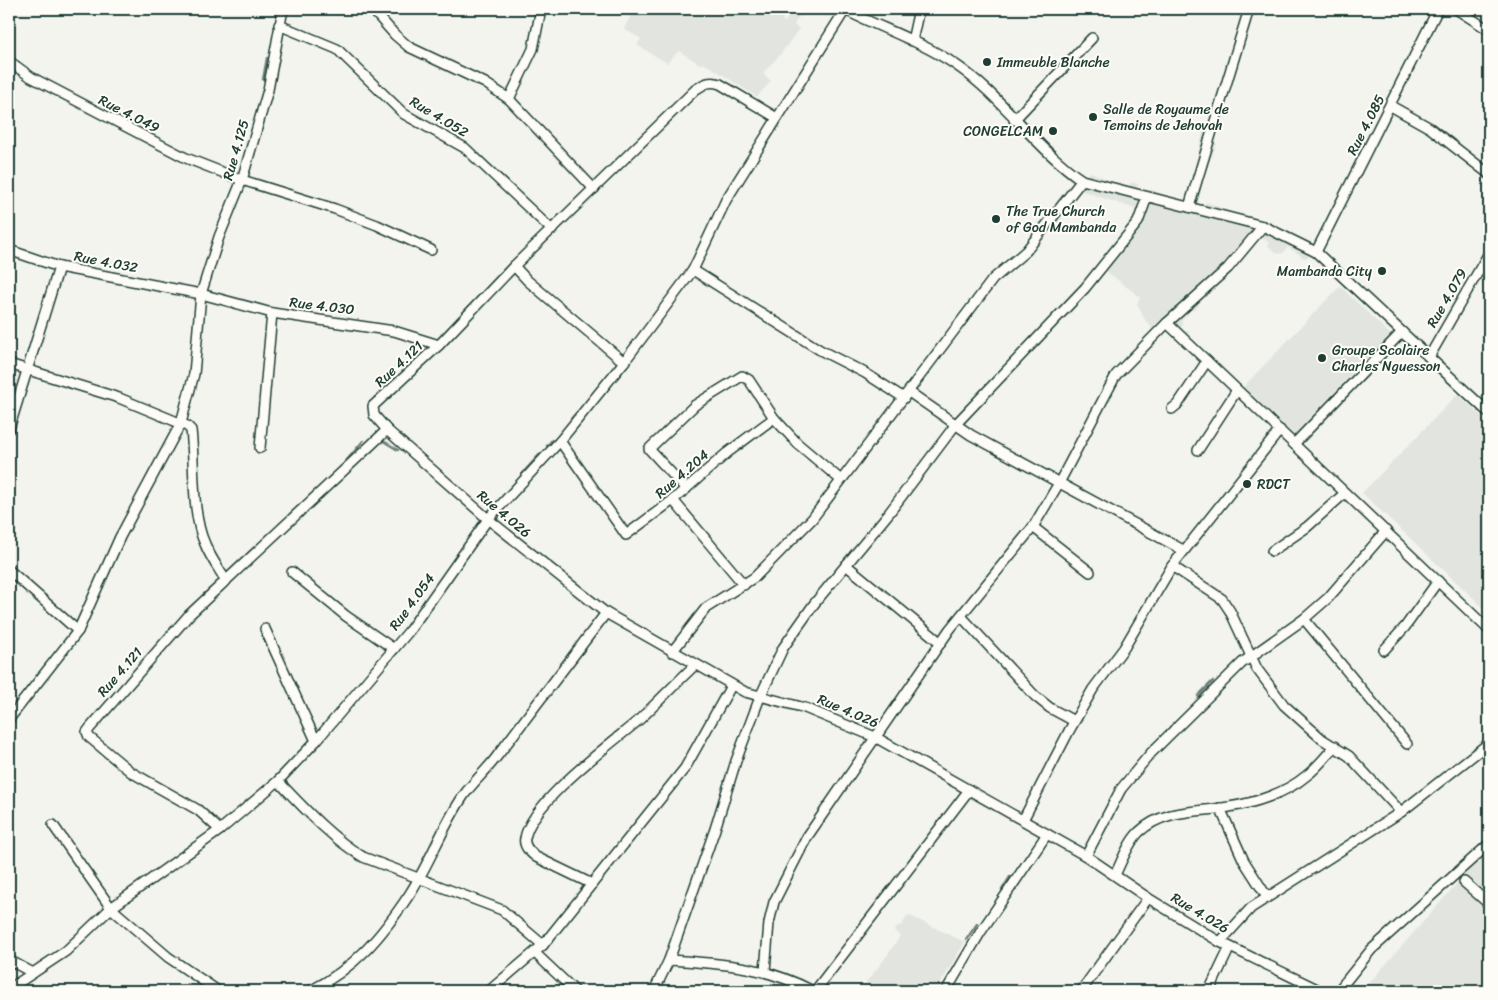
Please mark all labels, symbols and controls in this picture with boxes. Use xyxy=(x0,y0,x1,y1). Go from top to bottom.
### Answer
place label: Immeuble Blanche xyxy=(996,50,1110,75)
marker: Immeuble Blanche xyxy=(981,56,993,68)
street label: Rue 4.049 xyxy=(94,88,164,140)
street label: Rue 4.052 xyxy=(405,89,473,145)
street label: Rue 4.085 xyxy=(1340,90,1392,160)
place label: Salle de Royaume de Temoins de Jehovah xyxy=(1103,97,1229,138)
marker: Salle de Royaume de Temoins de Jehovah xyxy=(1087,111,1099,123)
street label: Rue 4.125 xyxy=(215,116,257,183)
place label: CONGELCAM xyxy=(963,119,1044,144)
marker: CONGELCAM xyxy=(1047,125,1059,137)
place label: The True Church of God Mambanda xyxy=(1006,199,1117,240)
marker: The True Church of God Mambanda xyxy=(990,213,1002,225)
street label: Rue 4.032 xyxy=(72,244,140,280)
place label: Mambanda City xyxy=(1277,259,1373,284)
street label: Rue 4.079 xyxy=(1420,263,1474,333)
marker: Mambanda City xyxy=(1376,265,1388,277)
street label: Rue 4.030 xyxy=(288,290,356,322)
street label: Rue 4.121 xyxy=(369,334,429,394)
place label: Groupe Scolaire Charles Nguesson xyxy=(1332,338,1441,379)
marker: Groupe Scolaire Charles Nguesson xyxy=(1316,352,1328,364)
street label: Rue 4.204 xyxy=(649,443,715,505)
place label: RDCT xyxy=(1257,472,1291,497)
marker: RDCT xyxy=(1241,478,1253,490)
street label: Rue 4.026 xyxy=(471,484,537,544)
street label: Rue 4.054 xyxy=(382,568,442,636)
street label: Rue 4.121 xyxy=(91,641,149,703)
street label: Rue 4.026 xyxy=(813,687,883,735)
street label: Rue 4.026 xyxy=(1166,886,1234,940)

